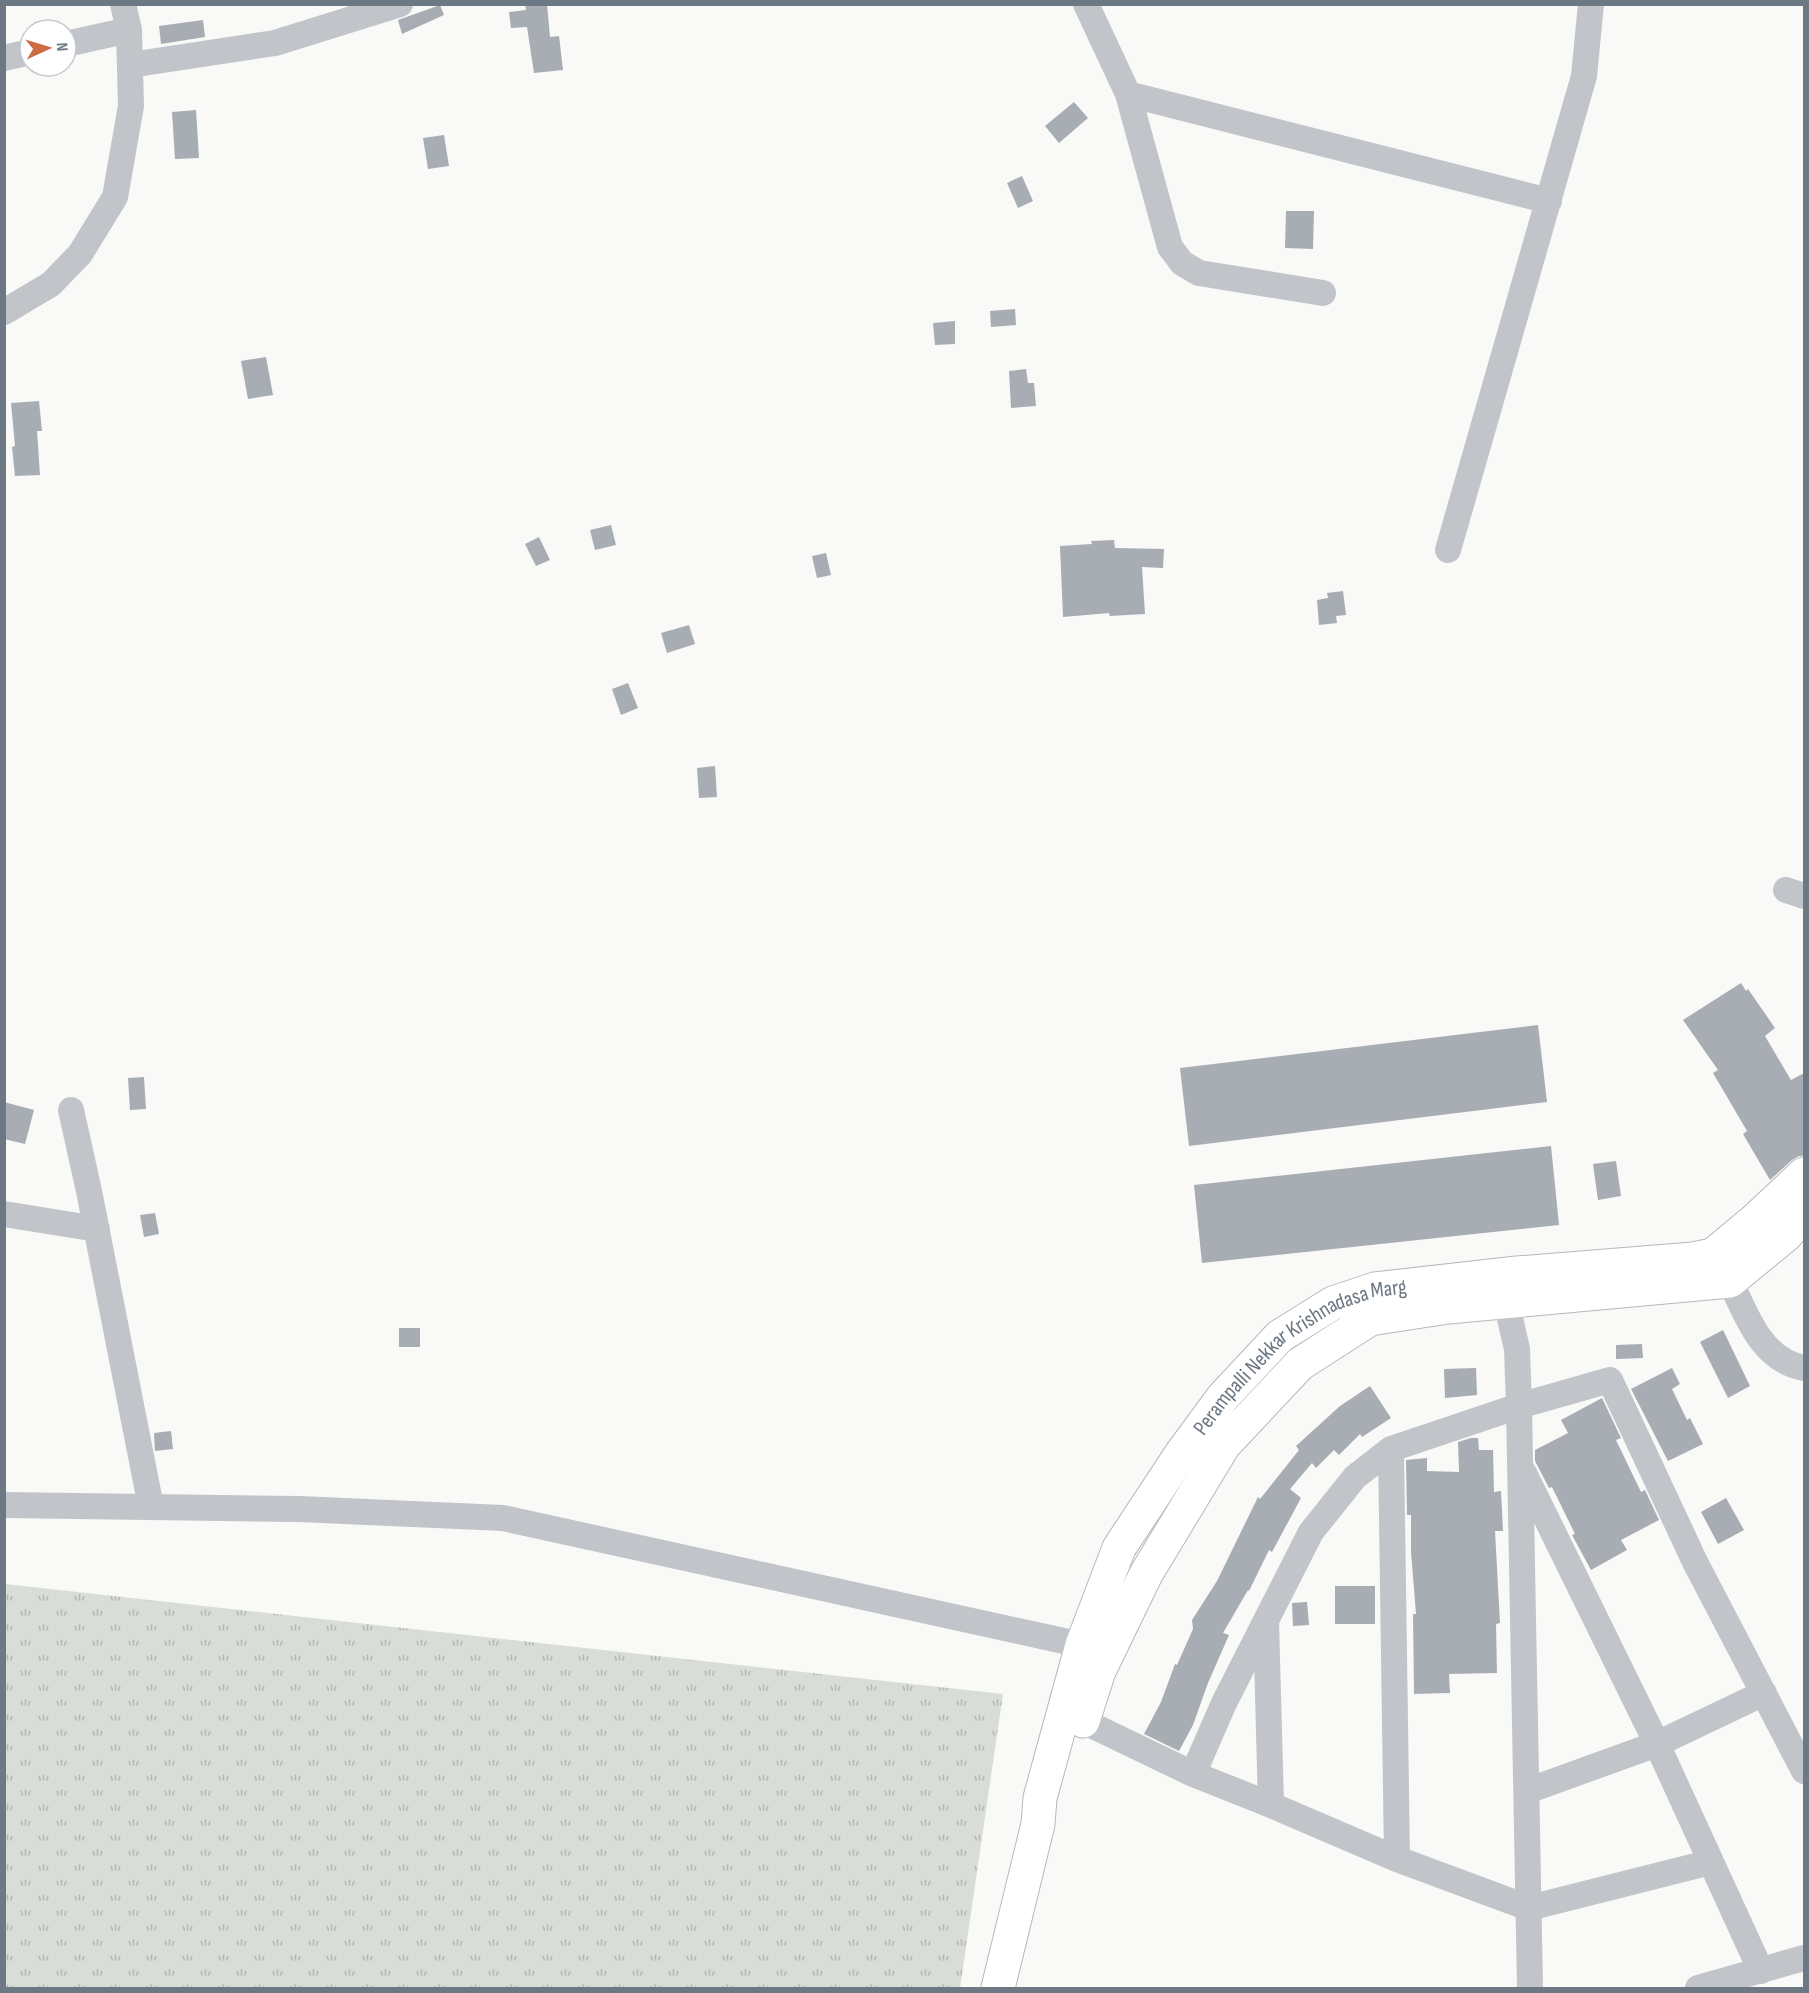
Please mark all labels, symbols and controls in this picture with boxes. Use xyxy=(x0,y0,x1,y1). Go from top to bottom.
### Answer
north arrow xyxy=(18,18,78,78)
text: N xyxy=(52,42,71,52)
street label: Perampalli Nekkar Krishnadasa Marg xyxy=(1188,1274,1408,1441)

